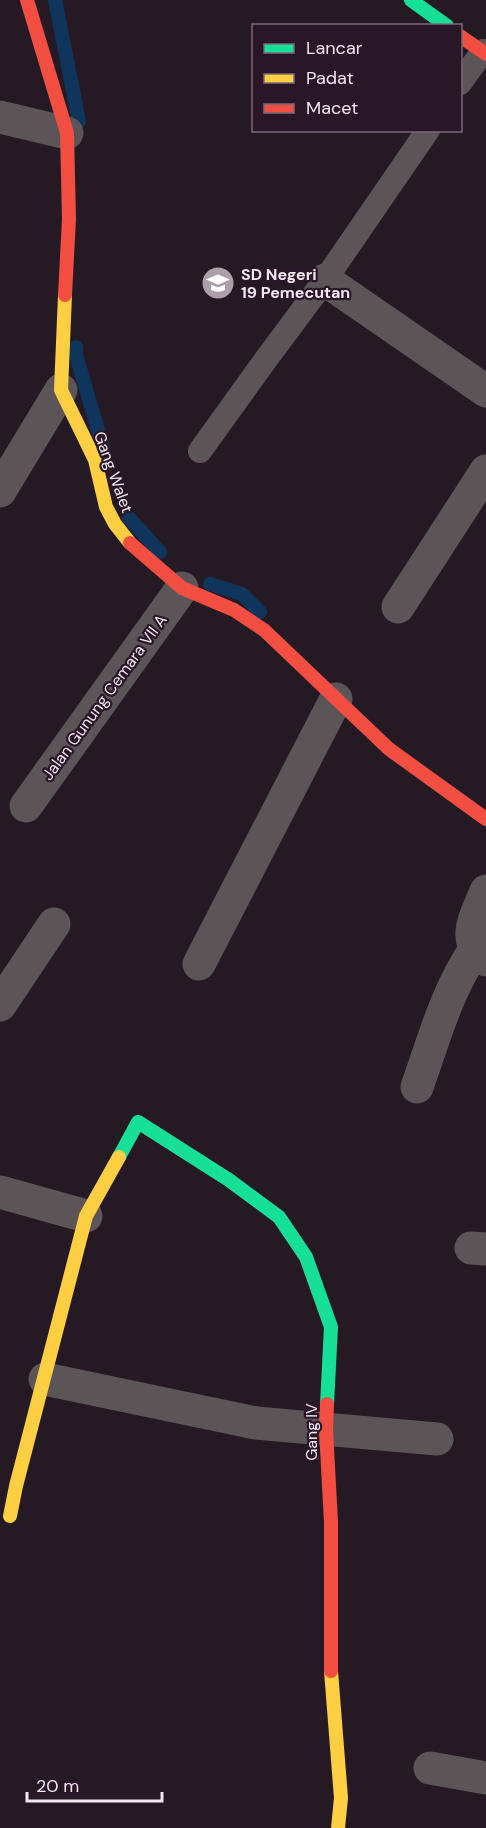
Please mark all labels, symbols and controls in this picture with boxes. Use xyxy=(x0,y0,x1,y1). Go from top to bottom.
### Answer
legend xyxy=(252,24,462,132)
text: Lancar xyxy=(306,36,363,60)
text: Padat xyxy=(306,66,354,90)
text: Macet xyxy=(306,96,358,120)
place label: SD Negeri 19 Pemecutan xyxy=(241,264,350,303)
school or university icon: SD Negeri 19 Pemecutan xyxy=(200,265,236,301)
street label: Gang Walet xyxy=(89,429,138,516)
street label: Jalan Gunung Cemara VII A xyxy=(37,610,172,784)
street label: Gang IV xyxy=(301,1403,322,1461)
scale bar xyxy=(27,1765,162,1803)
text: 20 m xyxy=(36,1774,79,1798)

